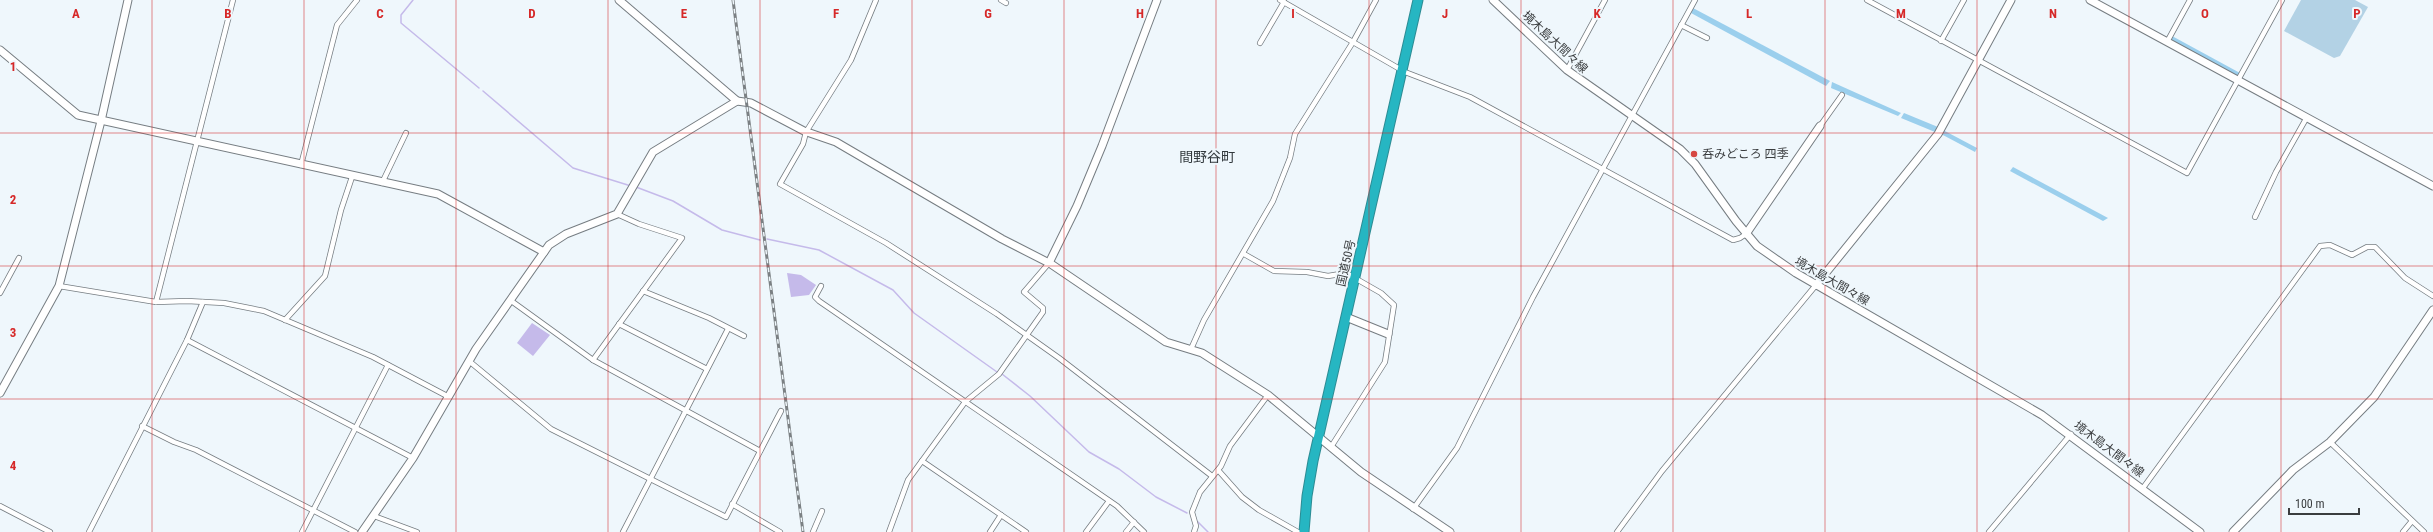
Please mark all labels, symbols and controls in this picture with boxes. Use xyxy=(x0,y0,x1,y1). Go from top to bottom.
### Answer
text: A xyxy=(72,6,80,21)
text: B xyxy=(224,6,232,21)
text: C xyxy=(376,6,384,21)
text: D xyxy=(528,6,536,21)
text: E xyxy=(681,6,688,21)
text: F xyxy=(833,6,839,21)
text: G xyxy=(984,6,992,21)
text: H xyxy=(1136,6,1144,21)
text: I xyxy=(1291,6,1295,21)
text: J xyxy=(1442,6,1448,21)
text: K xyxy=(1593,6,1601,21)
text: L xyxy=(1746,6,1752,21)
text: M xyxy=(1896,6,1906,21)
text: N xyxy=(2049,6,2057,21)
text: O xyxy=(2201,6,2209,21)
text: P xyxy=(2353,6,2361,21)
street label: 境木島大間々線 xyxy=(1520,8,1590,76)
text: 1 xyxy=(10,59,16,74)
place label: 呑みどころ 四季 xyxy=(1702,147,1788,161)
district label: 間野谷町 xyxy=(1179,149,1235,165)
marker: 呑みどころ 四季 xyxy=(1689,149,1699,159)
text: 2 xyxy=(10,192,17,207)
street label: 国道50号 xyxy=(1334,238,1358,288)
street label: 境木島大間々線 xyxy=(1792,254,1872,308)
text: 3 xyxy=(10,325,16,340)
street label: 境木島大間々線 xyxy=(2071,418,2147,480)
text: 4 xyxy=(10,458,17,473)
scale bar xyxy=(2289,490,2359,516)
text: 100 m xyxy=(2295,497,2325,511)

